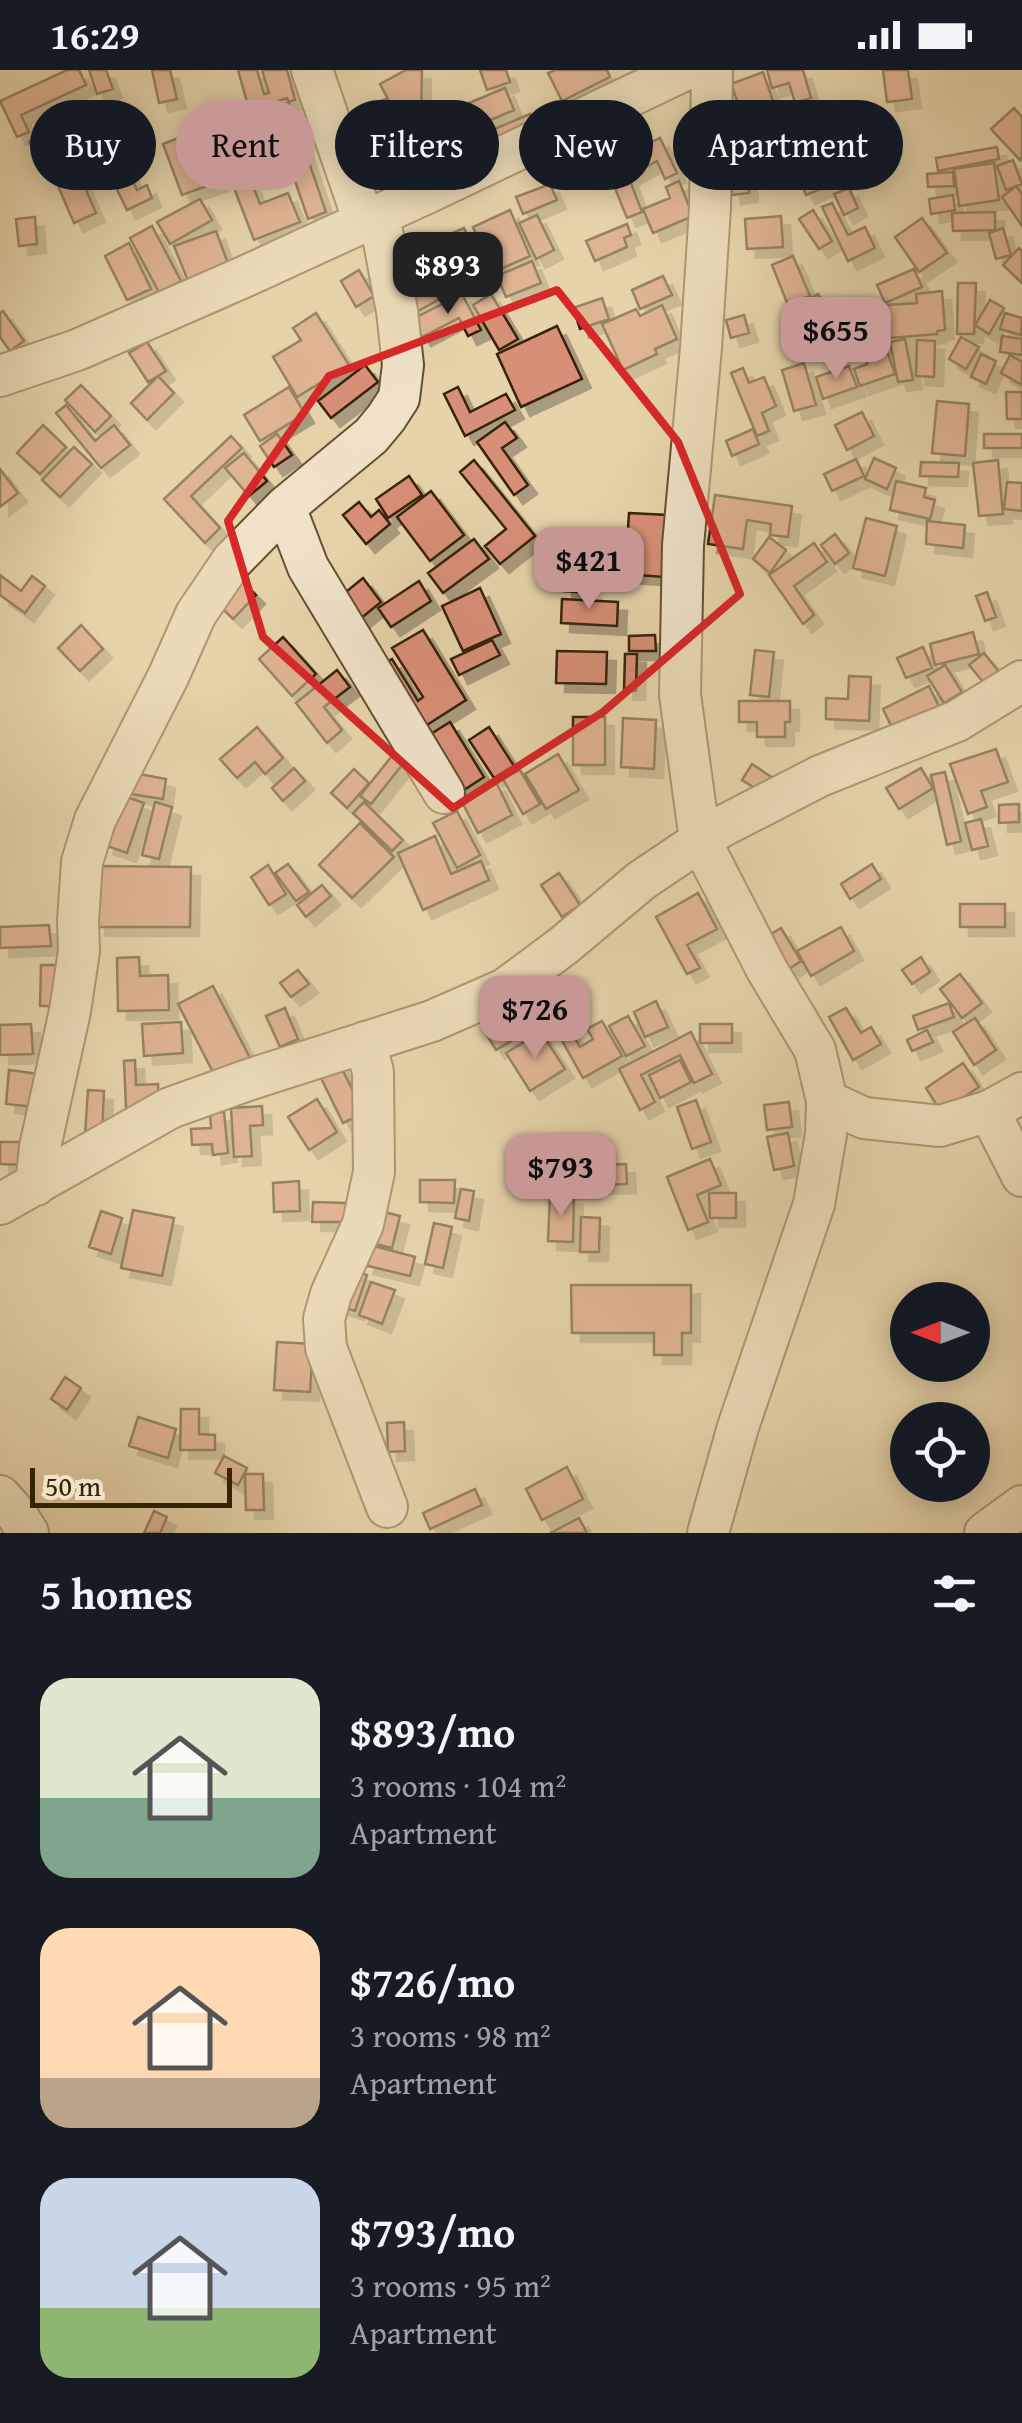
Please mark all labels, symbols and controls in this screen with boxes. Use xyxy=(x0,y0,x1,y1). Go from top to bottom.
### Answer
text: 16:29 xyxy=(50,7,140,63)
chip: Buy xyxy=(30,100,156,190)
chip: Rent xyxy=(176,100,315,190)
chip: Filters xyxy=(335,100,499,190)
chip: New xyxy=(519,100,653,190)
chip: Apartment xyxy=(673,100,903,190)
pin: $893 xyxy=(389,232,507,317)
text: $893 xyxy=(415,241,481,288)
pin: $655 xyxy=(777,297,895,382)
text: $655 xyxy=(803,306,869,353)
pin: $421 xyxy=(530,527,648,612)
text: $421 xyxy=(556,536,622,583)
pin: $726 xyxy=(476,976,594,1061)
text: $726 xyxy=(502,985,568,1032)
pin: $793 xyxy=(502,1134,620,1219)
text: $793 xyxy=(528,1143,594,1190)
north arrow xyxy=(890,1282,990,1382)
map controls xyxy=(890,1282,990,1502)
button: locate xyxy=(890,1402,990,1502)
scale bar xyxy=(30,1463,232,1508)
text: 50 m xyxy=(45,1465,101,1506)
text: 5 homes xyxy=(40,1563,193,1624)
icon: filters xyxy=(927,1566,982,1621)
text: $893/mo xyxy=(350,1701,515,1762)
icon: home xyxy=(120,1718,240,1838)
text: 3 rooms · 104 m² xyxy=(350,1762,566,1809)
text: Apartment xyxy=(350,1809,497,1856)
text: $726/mo xyxy=(350,1951,515,2012)
icon: home xyxy=(120,1968,240,2088)
text: 3 rooms · 98 m² xyxy=(350,2012,551,2059)
text: Apartment xyxy=(350,2059,497,2106)
text: $793/mo xyxy=(350,2201,515,2262)
icon: home xyxy=(120,2218,240,2338)
text: 3 rooms · 95 m² xyxy=(350,2262,551,2309)
text: Apartment xyxy=(350,2309,497,2356)

